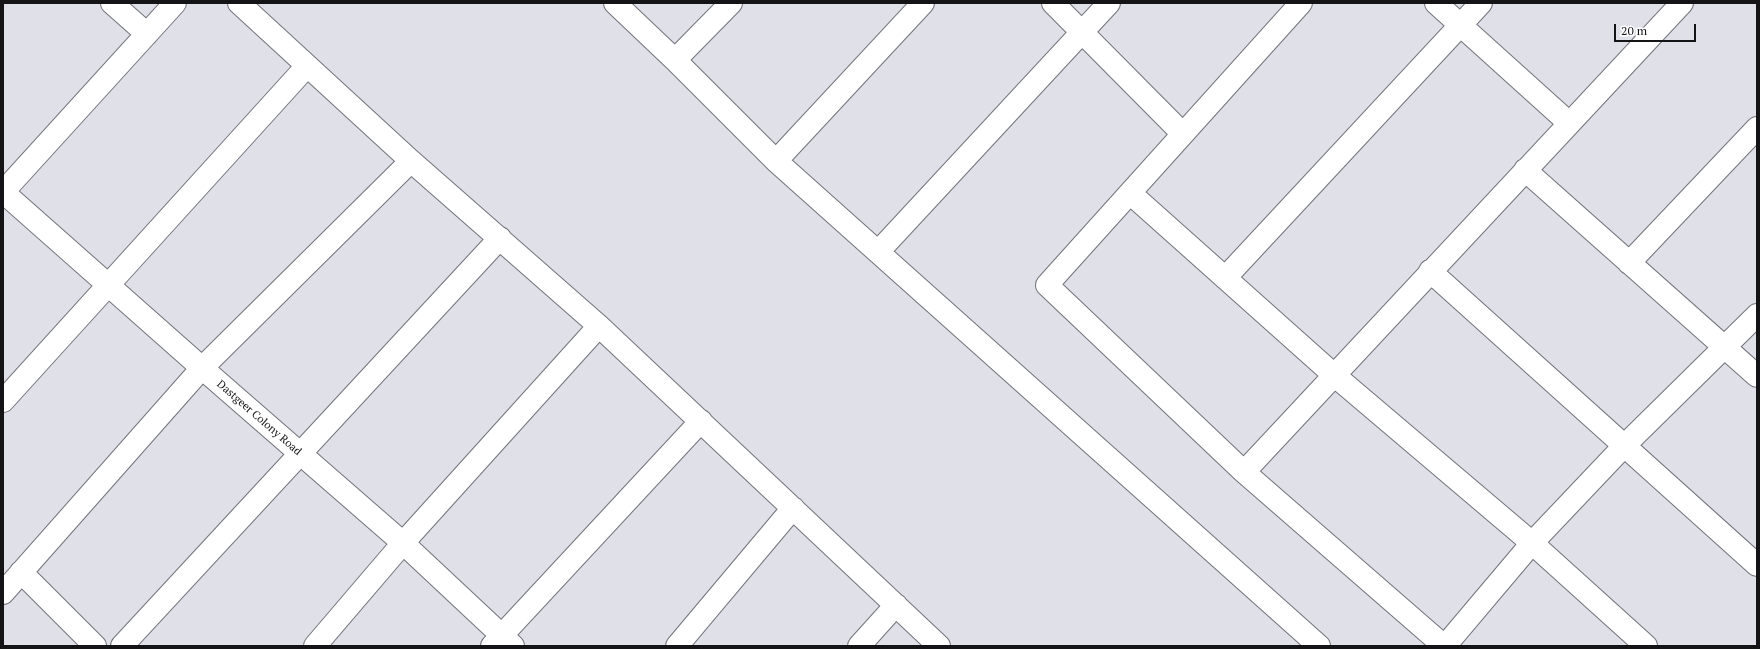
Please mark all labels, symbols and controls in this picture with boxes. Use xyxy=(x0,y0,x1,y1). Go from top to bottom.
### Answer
scale bar xyxy=(1616,16,1698,42)
text: 20 m xyxy=(1621,23,1647,38)
street label: Dastgeer Colony Road xyxy=(214,378,304,458)

